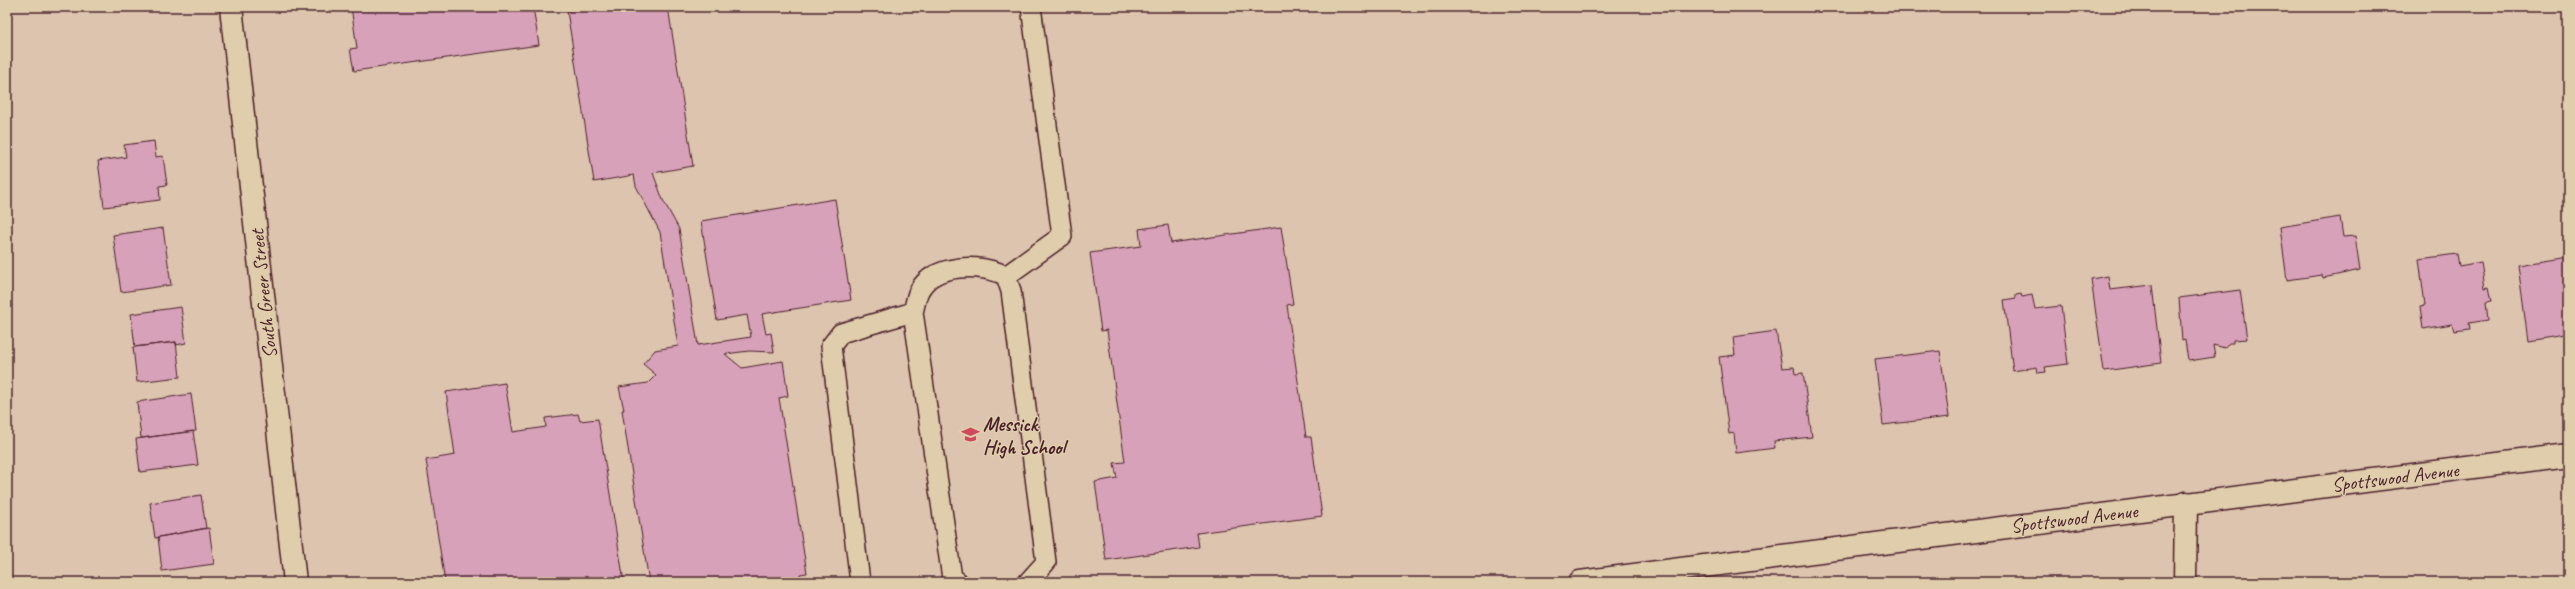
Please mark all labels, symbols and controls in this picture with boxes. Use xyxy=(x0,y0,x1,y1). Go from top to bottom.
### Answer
street label: South Greer Street xyxy=(244,226,283,360)
place label: Messick High School xyxy=(983,412,1068,460)
school or university icon: Messick High School xyxy=(960,425,980,445)
street label: Spottswood Avenue xyxy=(2330,457,2461,498)
street label: Spottswood Avenue xyxy=(2009,498,2140,539)

